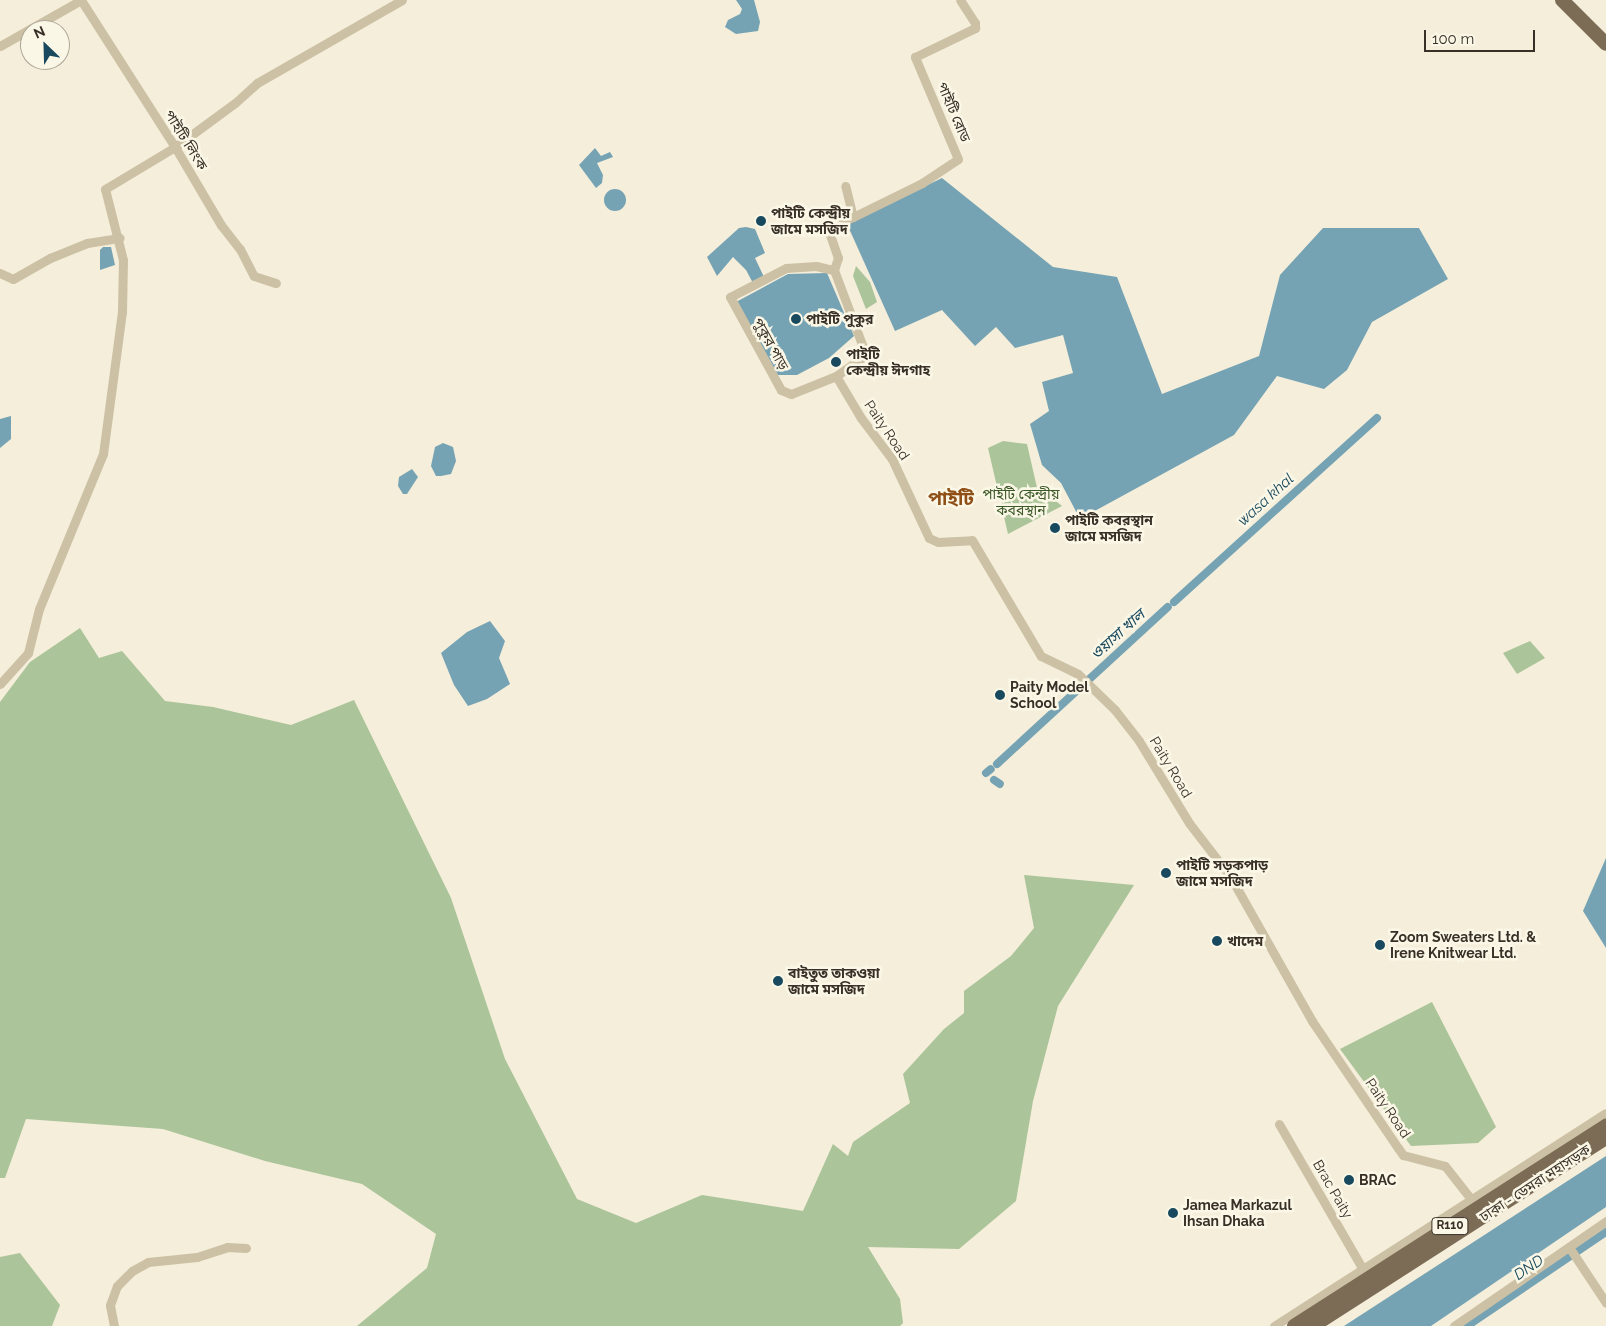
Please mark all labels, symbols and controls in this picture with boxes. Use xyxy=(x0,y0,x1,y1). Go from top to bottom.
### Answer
north arrow xyxy=(20,20,70,70)
scale bar xyxy=(1426,20,1537,52)
text: N xyxy=(31,23,47,42)
text: 100 m xyxy=(1432,30,1474,48)
street label: পাইটি রোড xyxy=(934,80,974,144)
street label: পাইটি লিংক xyxy=(161,107,211,173)
place label: পাইটি কেন্দ্রীয় জামে মসজিদ xyxy=(771,205,850,238)
marker: পাইটি কেন্দ্রীয় জামে মসজিদ xyxy=(755,215,767,227)
place label: পাইটি পুকুর xyxy=(806,311,873,327)
marker: পাইটি পুকুর xyxy=(790,313,802,325)
street label: পুকুর পাড় xyxy=(750,315,792,373)
place label: পাইটি কেন্দ্রীয় ঈদগাহ xyxy=(846,346,930,378)
marker: পাইটি কেন্দ্রীয় ঈদগাহ xyxy=(830,356,842,368)
street label: Paity Road xyxy=(861,397,913,463)
water label: wasa khal xyxy=(1234,470,1298,530)
park label: পাইটি কেন্দ্রীয় কবরস্থান xyxy=(982,486,1060,518)
district label: পাইটি xyxy=(928,488,974,510)
place label: পাইটি কবরস্থান জামে মসজিদ xyxy=(1065,512,1153,544)
marker: পাইটি কবরস্থান জামে মসজিদ xyxy=(1049,522,1061,534)
water label: ওয়াসা খাল xyxy=(1087,606,1149,664)
place label: Paity Model School xyxy=(1010,679,1089,712)
marker: Paity Model School xyxy=(994,689,1006,701)
street label: Paity Road xyxy=(1146,733,1196,801)
place label: পাইটি সড়কপাড় জামে মসজিদ xyxy=(1176,857,1268,890)
marker: পাইটি সড়কপাড় জামে মসজিদ xyxy=(1160,867,1172,879)
place label: Zoom Sweaters Ltd. & Irene Knitwear Ltd. xyxy=(1390,929,1536,962)
place label: খাদেম xyxy=(1227,933,1263,949)
marker: খাদেম xyxy=(1211,935,1223,947)
marker: Zoom Sweaters Ltd. & Irene Knitwear Ltd. xyxy=(1374,939,1386,951)
place label: বাইতুত তাকওয়া জামে মসজিদ xyxy=(788,965,880,998)
marker: বাইতুত তাকওয়া জামে মসজিদ xyxy=(772,975,784,987)
street label: Paity Road xyxy=(1362,1075,1414,1141)
street label: ঢাকা - ডেমরা মহাসড়ক xyxy=(1477,1141,1593,1225)
street label: Brac Paity xyxy=(1310,1157,1356,1221)
place label: BRAC xyxy=(1359,1172,1396,1188)
marker: BRAC xyxy=(1343,1174,1355,1186)
place label: Jamea Markazul Ihsan Dhaka xyxy=(1183,1197,1292,1230)
marker: Jamea Markazul Ihsan Dhaka xyxy=(1167,1207,1179,1219)
road number: R110 xyxy=(1431,1216,1469,1236)
water label: DND xyxy=(1511,1252,1547,1284)

